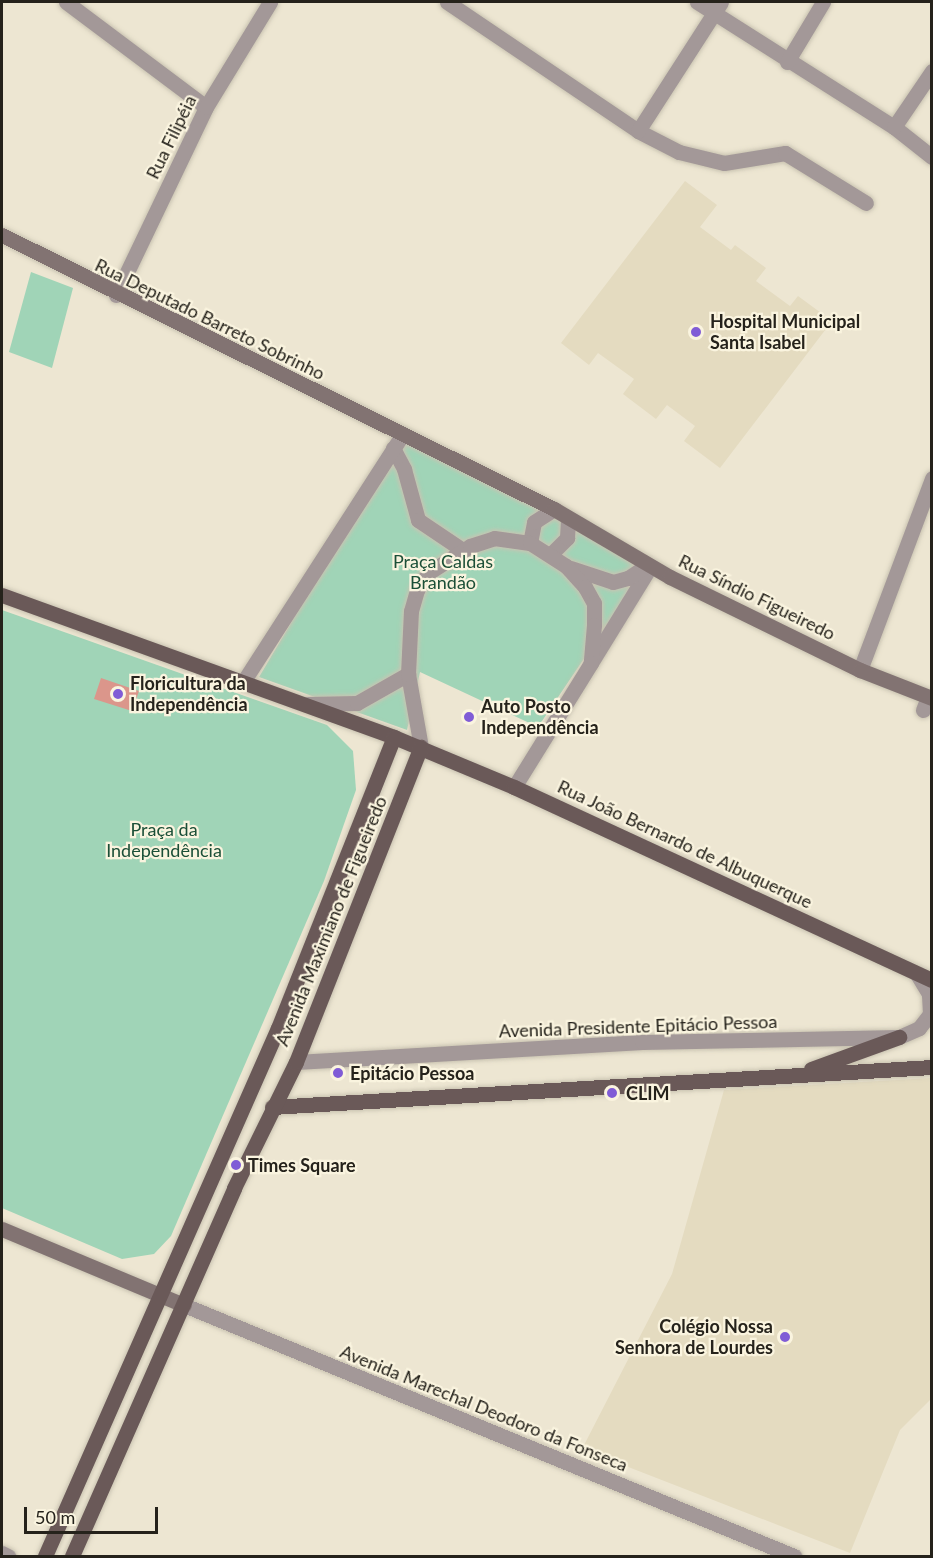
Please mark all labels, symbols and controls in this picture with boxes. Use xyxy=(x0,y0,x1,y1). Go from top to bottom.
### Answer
street label: Rua Filipéia xyxy=(141,92,201,182)
street label: Rua Deputado Barreto Sobrinho xyxy=(92,254,328,384)
place label: Hospital Municipal Santa Isabel xyxy=(710,311,860,354)
marker: Hospital Municipal Santa Isabel xyxy=(687,323,705,341)
street label: Rua Síndio Figueiredo xyxy=(675,550,839,644)
park label: Praça Caldas Brandão xyxy=(393,551,493,594)
place label: Floricultura da Independência xyxy=(130,673,248,716)
marker: Floricultura da Independência xyxy=(111,687,125,701)
place label: Auto Posto Independência xyxy=(481,696,599,738)
marker: Auto Posto Independência xyxy=(462,710,476,724)
street label: Rua João Bernardo de Albuquerque xyxy=(554,775,816,913)
street label: Avenida Maximiano de Figueiredo xyxy=(271,793,391,1049)
park label: Praça da Independência xyxy=(106,819,222,862)
street label: Avenida Presidente Epitácio Pessoa xyxy=(498,1010,778,1042)
place label: Epitácio Pessoa xyxy=(350,1062,474,1084)
marker: Epitácio Pessoa xyxy=(331,1066,345,1080)
place label: CLIM xyxy=(626,1082,670,1104)
marker: CLIM xyxy=(603,1084,621,1102)
place label: Times Square xyxy=(248,1154,356,1176)
marker: Times Square xyxy=(229,1158,243,1172)
place label: Colégio Nossa Senhora de Lourdes xyxy=(615,1316,773,1358)
marker: Colégio Nossa Senhora de Lourdes xyxy=(778,1330,792,1344)
street label: Avenida Marechal Deodoro da Fonseca xyxy=(337,1340,631,1476)
scale bar xyxy=(27,1495,160,1533)
text: 50 m xyxy=(35,1506,75,1528)

